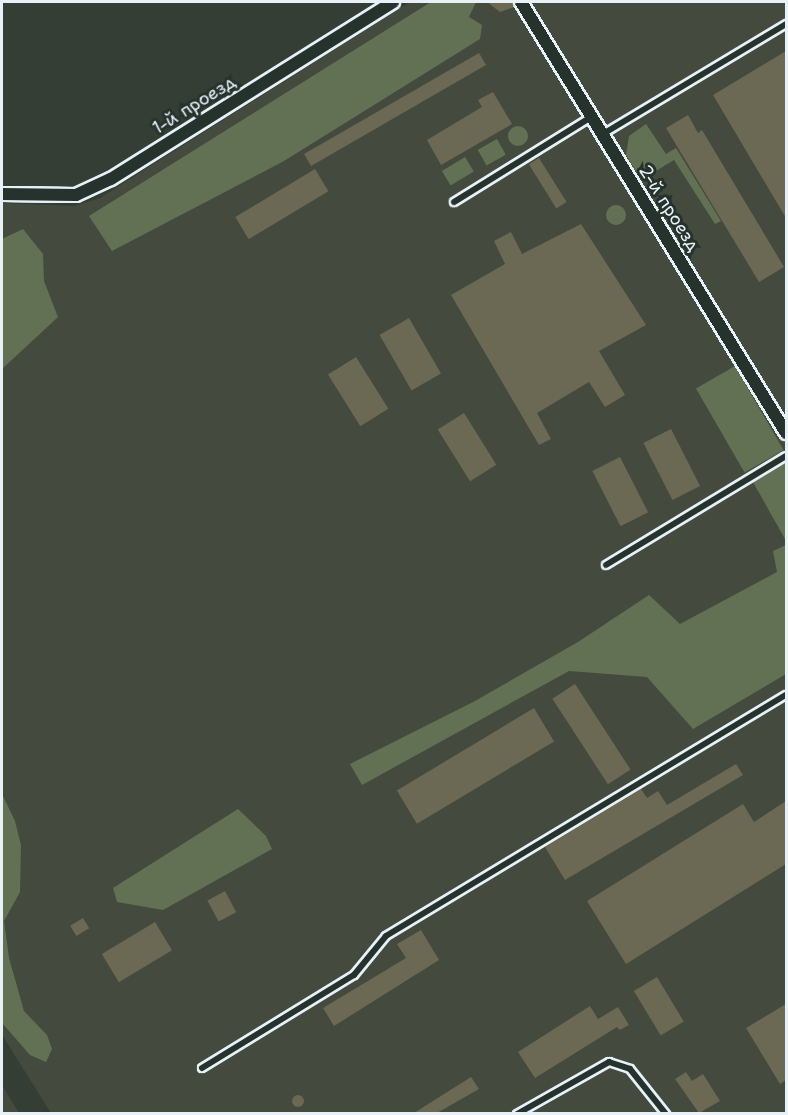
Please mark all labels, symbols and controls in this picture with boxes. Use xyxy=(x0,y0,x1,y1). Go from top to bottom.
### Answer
street label: 1-й проезд xyxy=(148,71,240,139)
street label: 2-й проезд xyxy=(634,161,704,255)

